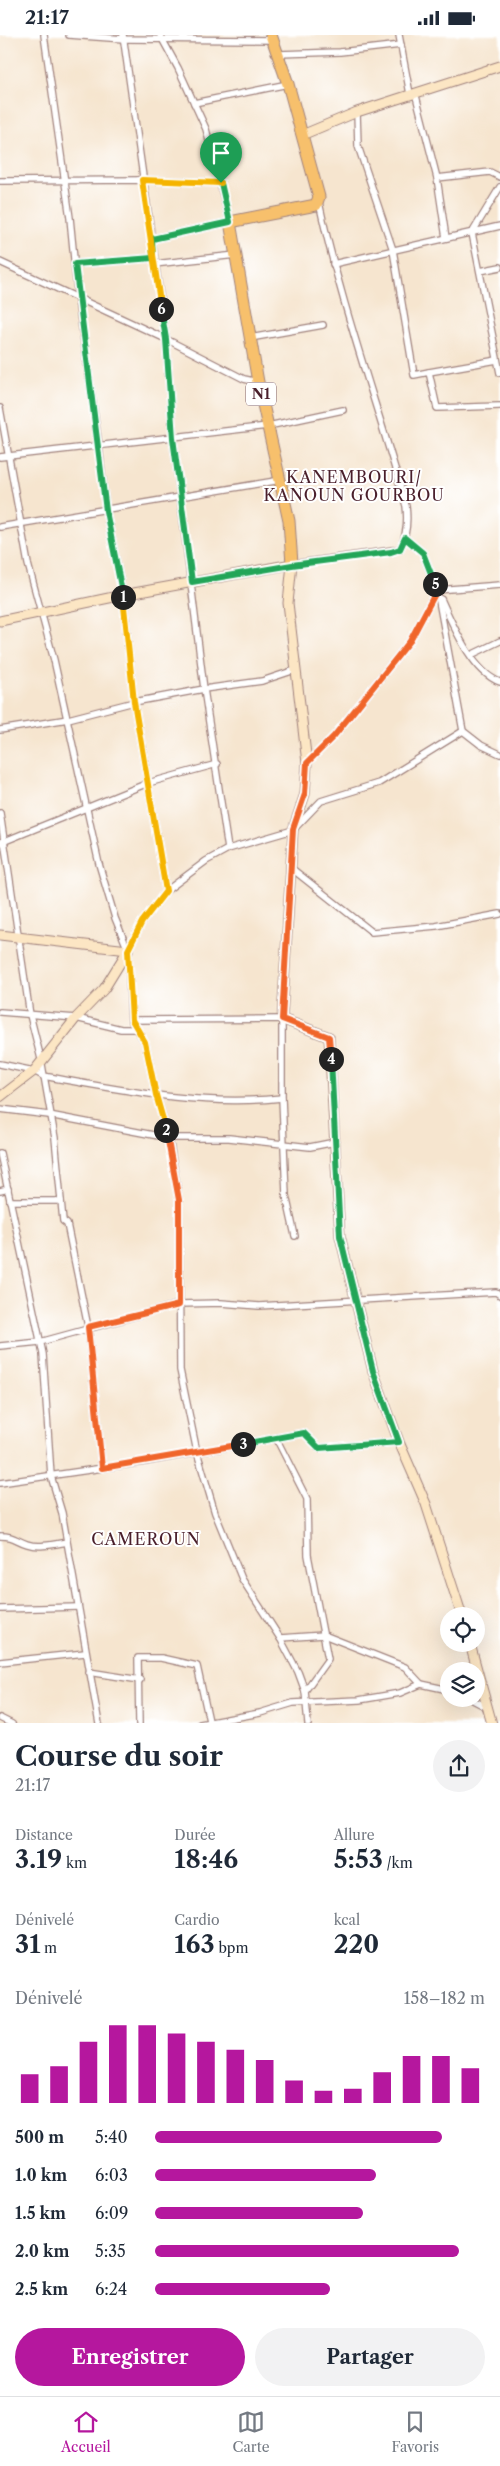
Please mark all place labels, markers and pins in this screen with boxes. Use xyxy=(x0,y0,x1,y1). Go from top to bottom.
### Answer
pin xyxy=(200,132,242,183)
pin: 6 xyxy=(148,297,174,321)
pin: 5 xyxy=(422,571,448,597)
pin: 1 xyxy=(110,585,136,609)
pin: 4 xyxy=(318,1047,344,1071)
pin: 2 xyxy=(154,1117,178,1143)
pin: 3 xyxy=(230,1431,256,1457)

